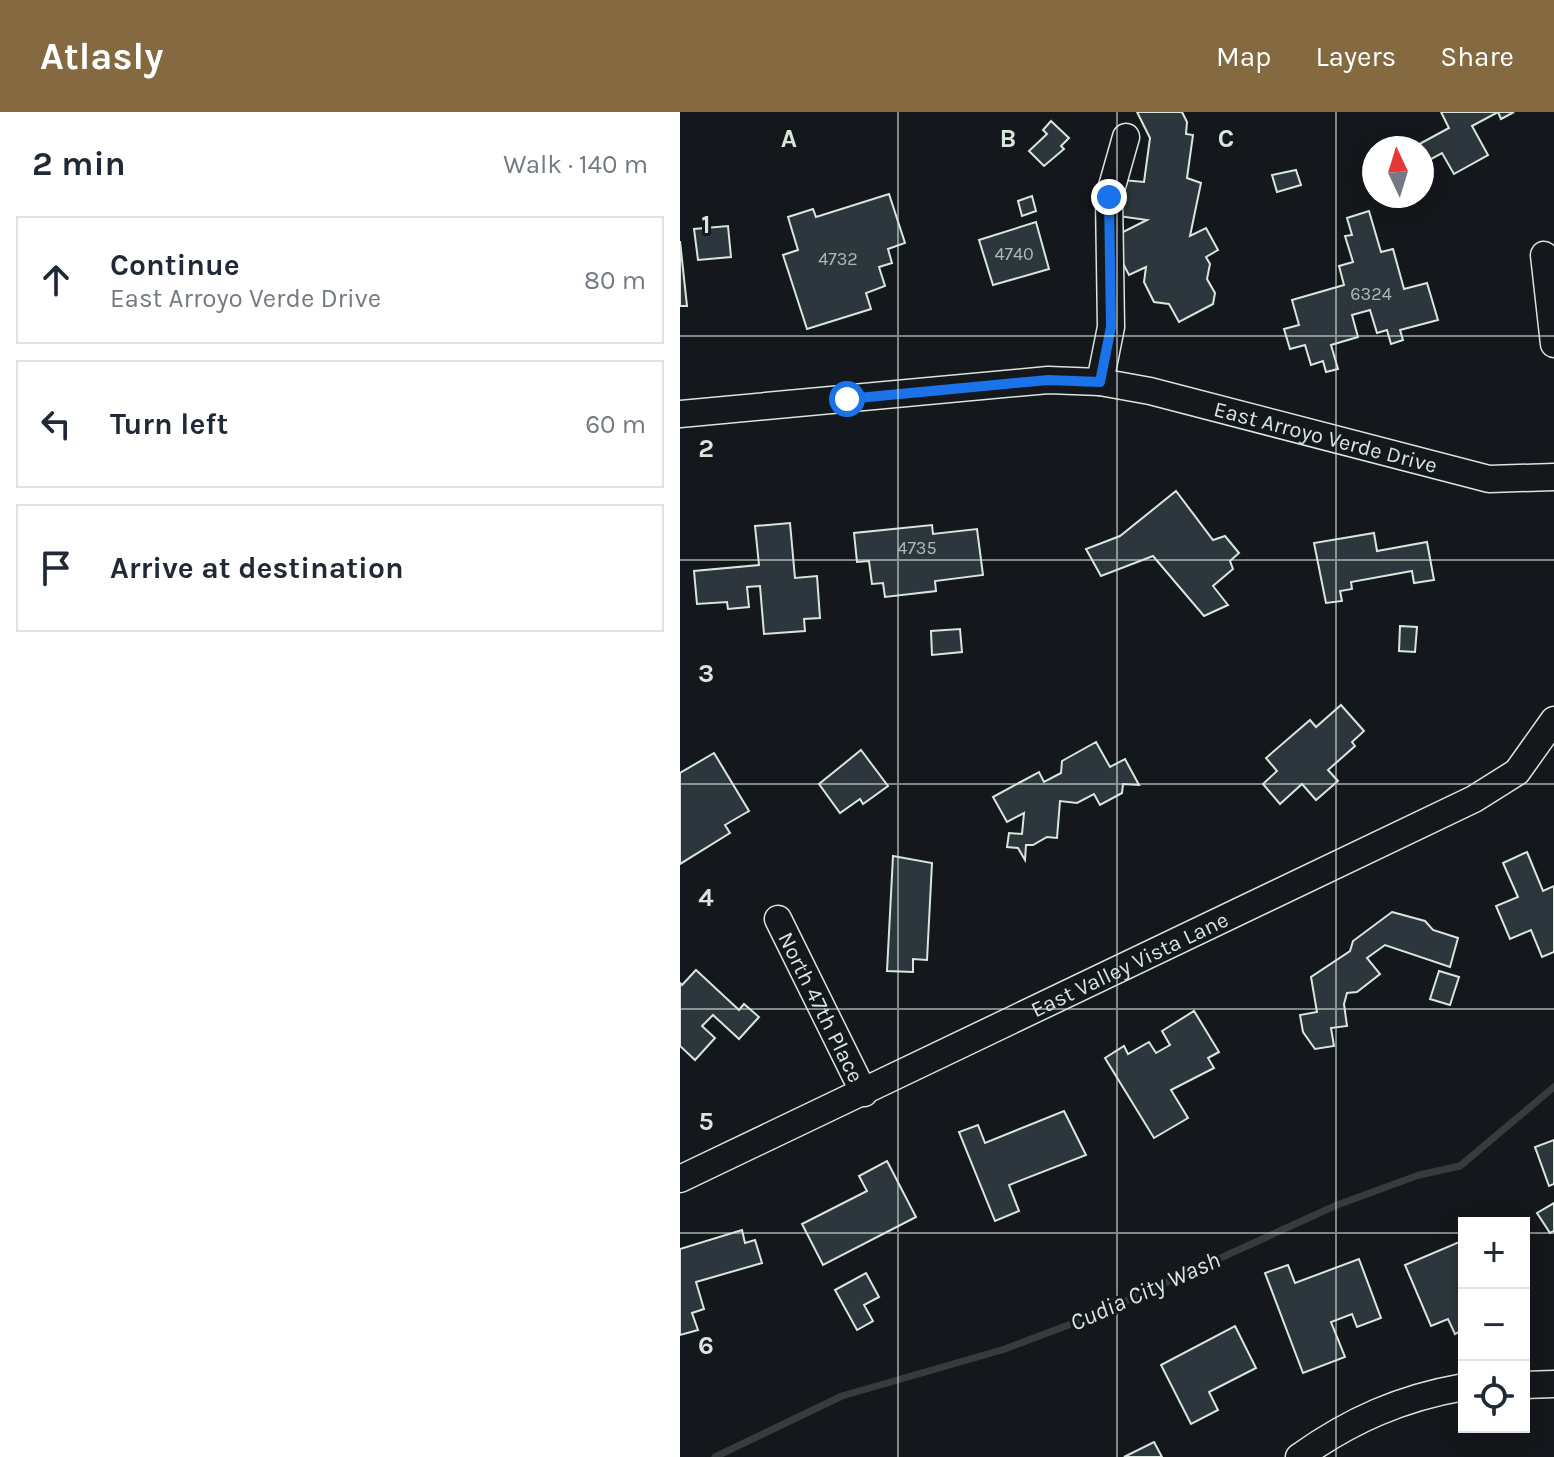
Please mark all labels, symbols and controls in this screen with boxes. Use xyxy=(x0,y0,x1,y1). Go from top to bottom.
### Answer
text: Atlasly xyxy=(40,34,163,79)
text: Map xyxy=(1216,40,1271,73)
text: Layers xyxy=(1315,40,1396,73)
text: Share xyxy=(1440,40,1514,73)
text: A xyxy=(781,123,797,154)
text: B xyxy=(1000,123,1016,154)
text: C xyxy=(1218,123,1234,154)
north arrow xyxy=(1362,136,1434,208)
text: 2 min xyxy=(32,144,126,184)
text: Walk · 140 m xyxy=(503,149,648,180)
route end xyxy=(1091,179,1127,215)
text: 1 xyxy=(701,209,711,240)
house number: 4740 xyxy=(994,243,1034,265)
text: Continue xyxy=(110,247,240,283)
house number: 4732 xyxy=(818,248,858,270)
icon: ahead xyxy=(34,258,78,302)
text: 80 m xyxy=(584,265,646,296)
text: East Arroyo Verde Drive xyxy=(110,283,381,314)
house number: 6324 xyxy=(1350,283,1392,305)
route start xyxy=(829,381,865,417)
street label: East Arroyo Verde Drive xyxy=(1211,396,1440,479)
icon: left xyxy=(34,402,78,446)
text: Turn left xyxy=(110,406,228,442)
text: 60 m xyxy=(585,409,646,440)
text: 2 xyxy=(698,433,714,464)
house number: 4735 xyxy=(897,537,937,559)
icon: arrive xyxy=(34,546,78,590)
text: Arrive at destination xyxy=(110,550,404,586)
text: 3 xyxy=(698,658,714,689)
text: 4 xyxy=(698,882,714,913)
street label: East Valley Vista Lane xyxy=(1027,907,1233,1023)
street label: North 47th Place xyxy=(772,928,869,1087)
text: 5 xyxy=(698,1106,714,1137)
map controls xyxy=(1458,1217,1530,1433)
button: + xyxy=(1458,1217,1530,1289)
water label: Cudia City Wash xyxy=(1066,1245,1224,1337)
button: − xyxy=(1458,1289,1530,1361)
text: 6 xyxy=(698,1330,714,1361)
button: locate xyxy=(1458,1361,1530,1433)

